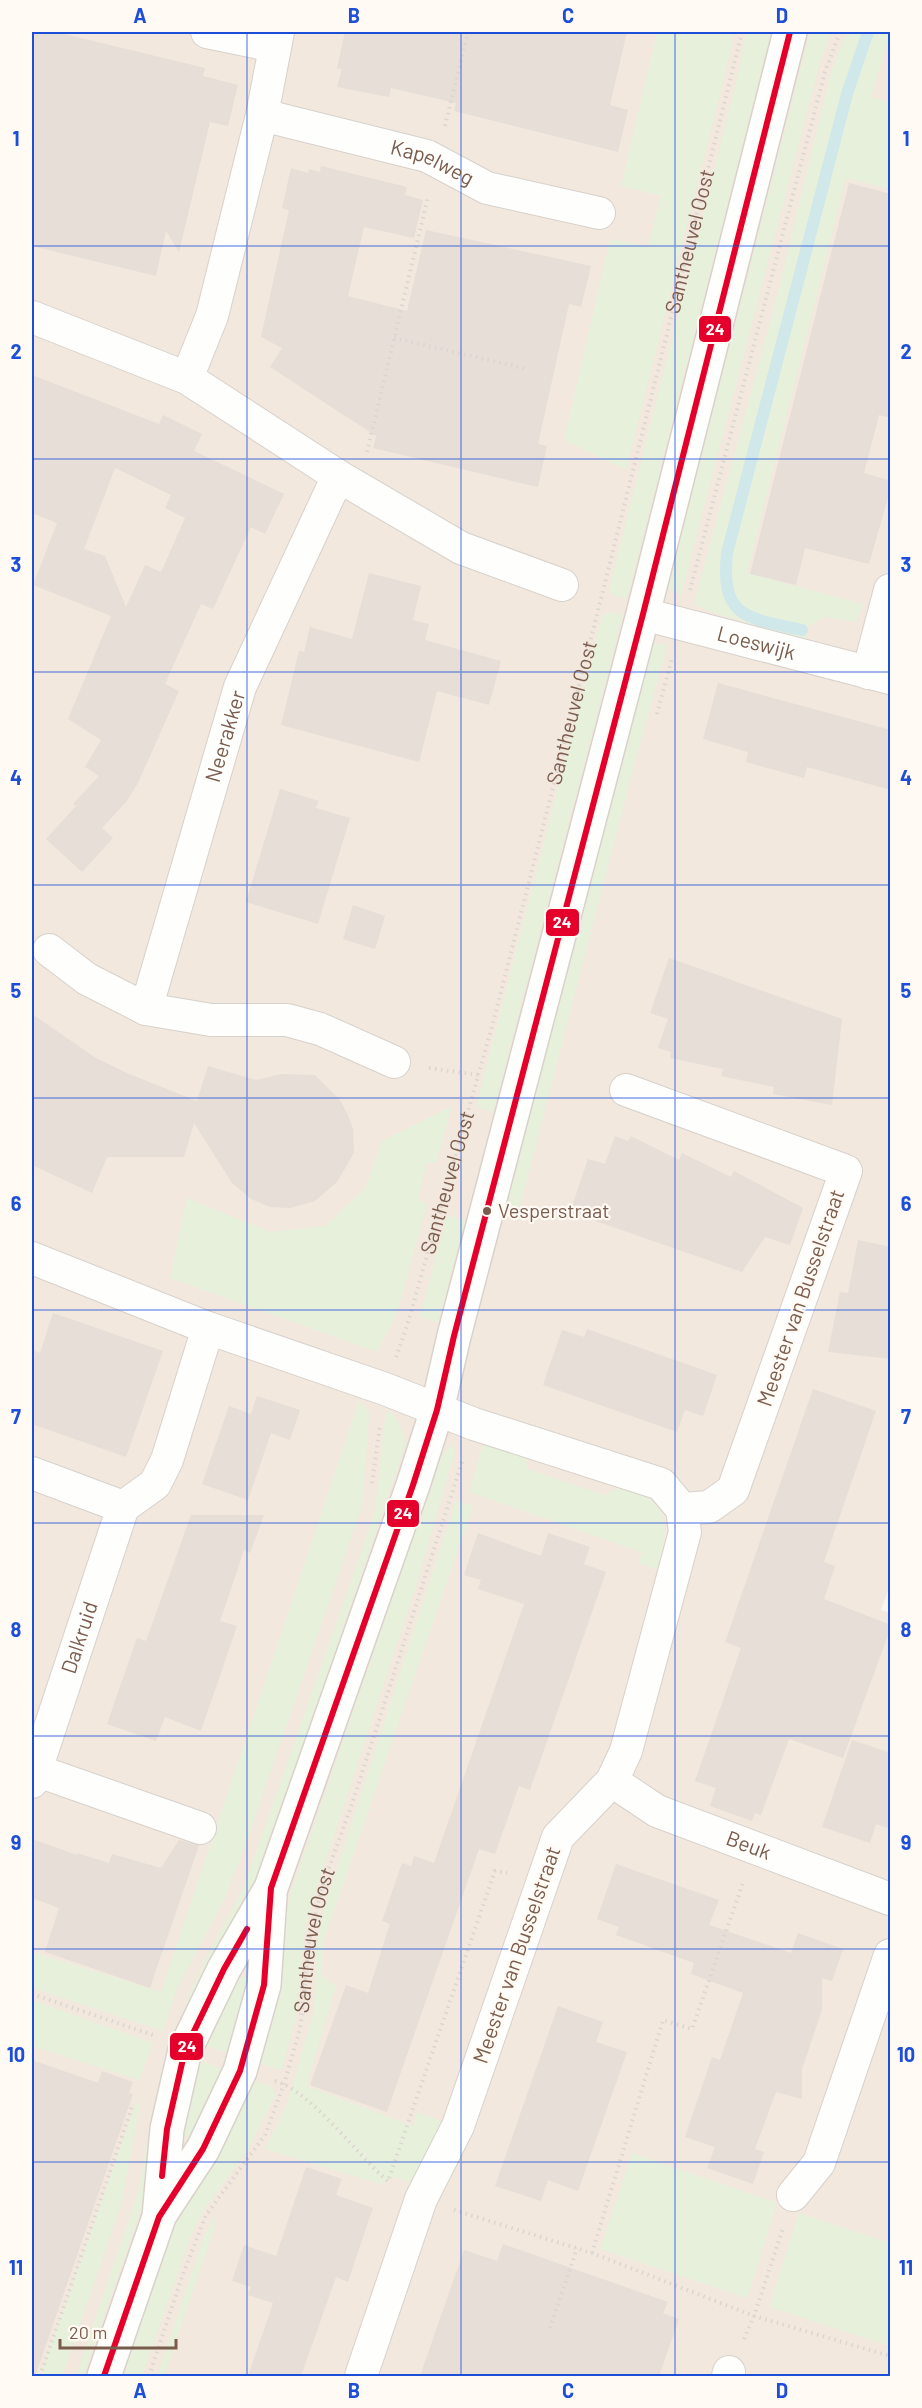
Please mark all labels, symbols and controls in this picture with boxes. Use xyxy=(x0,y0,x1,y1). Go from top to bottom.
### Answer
text: A xyxy=(133,3,147,27)
text: B xyxy=(348,3,360,27)
text: C xyxy=(562,3,574,27)
text: D xyxy=(776,3,788,27)
text: 1 xyxy=(12,126,20,150)
text: 1 xyxy=(902,126,910,150)
street label: Kapelweg xyxy=(388,133,479,190)
street label: Santheuvel Oost xyxy=(659,166,718,316)
line badge: 24 xyxy=(698,315,732,343)
text: 24 xyxy=(706,319,724,338)
text: 2 xyxy=(10,339,22,363)
text: 2 xyxy=(900,339,912,363)
text: 3 xyxy=(11,552,21,576)
text: 3 xyxy=(901,552,911,576)
street label: Loeswijk xyxy=(715,620,799,664)
street label: Santheuvel Oost xyxy=(540,638,601,787)
street label: Neerakker xyxy=(199,687,249,785)
text: 4 xyxy=(10,765,22,789)
text: 4 xyxy=(900,765,912,789)
line badge: 24 xyxy=(545,908,580,937)
text: 24 xyxy=(553,912,571,931)
text: 5 xyxy=(11,978,22,1002)
text: 5 xyxy=(901,978,912,1002)
street label: Santheuvel Oost xyxy=(414,1108,478,1257)
street label: Meester van Busselstraat xyxy=(751,1186,849,1409)
text: 6 xyxy=(11,1191,22,1215)
text: 6 xyxy=(901,1191,912,1215)
place label: Vesperstraat xyxy=(498,1198,609,1222)
marker: Vesperstraat xyxy=(481,1205,493,1217)
text: 7 xyxy=(11,1404,21,1428)
text: 7 xyxy=(901,1404,911,1428)
line badge: 24 xyxy=(386,1499,420,1528)
text: 24 xyxy=(394,1503,412,1522)
street label: Dalkruid xyxy=(55,1598,102,1677)
text: 8 xyxy=(11,1617,22,1641)
text: 8 xyxy=(901,1617,912,1641)
street label: Beuk xyxy=(723,1824,775,1864)
text: 9 xyxy=(11,1830,21,1854)
text: 9 xyxy=(901,1830,911,1854)
street label: Meester van Busselstraat xyxy=(467,1843,565,2066)
street label: Santheuvel Oost xyxy=(288,1863,339,2014)
line badge: 24 xyxy=(169,2032,204,2061)
text: 24 xyxy=(178,2036,196,2055)
text: 10 xyxy=(7,2042,25,2066)
text: 10 xyxy=(897,2042,915,2066)
text: 11 xyxy=(9,2255,23,2279)
text: 11 xyxy=(899,2255,913,2279)
scale bar xyxy=(60,2312,176,2350)
text: 20 m xyxy=(69,2321,107,2343)
text: A xyxy=(133,2378,147,2402)
text: B xyxy=(348,2378,360,2402)
text: C xyxy=(562,2378,574,2402)
text: D xyxy=(776,2378,788,2402)

